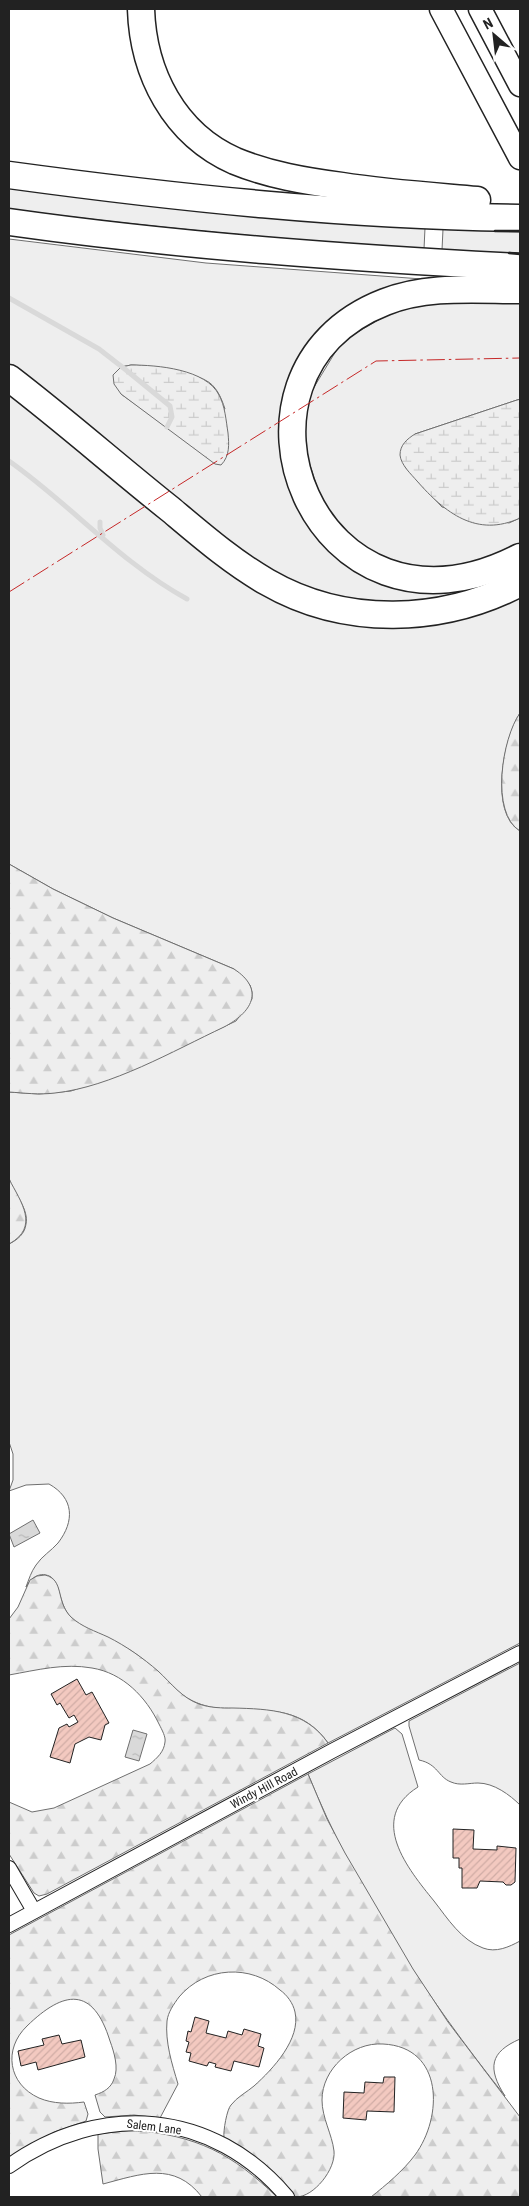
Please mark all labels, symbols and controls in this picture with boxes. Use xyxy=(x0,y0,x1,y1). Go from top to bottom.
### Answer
north arrow xyxy=(469,10,519,60)
text: N xyxy=(480,14,495,33)
street label: Windy Hill Road xyxy=(228,1764,300,1812)
street label: Salem Lane xyxy=(126,2117,183,2137)

